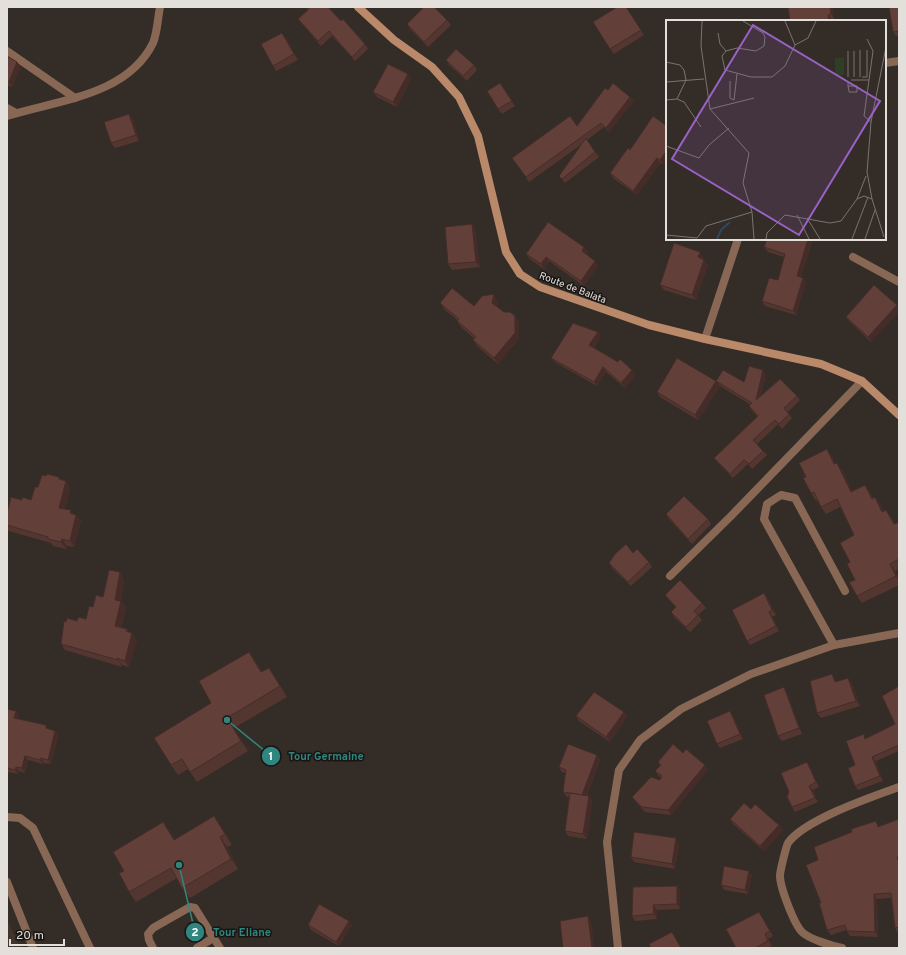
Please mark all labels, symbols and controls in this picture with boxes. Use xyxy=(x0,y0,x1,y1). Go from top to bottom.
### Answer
inset map xyxy=(666,20,886,240)
street label: Route de Balata xyxy=(537,270,608,307)
callout: Tour Germaine xyxy=(261,745,372,768)
text: 1 xyxy=(269,749,273,765)
text: Tour Germaine xyxy=(288,750,364,764)
scale bar xyxy=(10,921,64,947)
callout: Tour Eliane xyxy=(185,921,279,944)
text: 2 xyxy=(191,925,199,941)
text: Tour Eliane xyxy=(213,926,271,940)
text: 20 m xyxy=(16,928,44,944)

